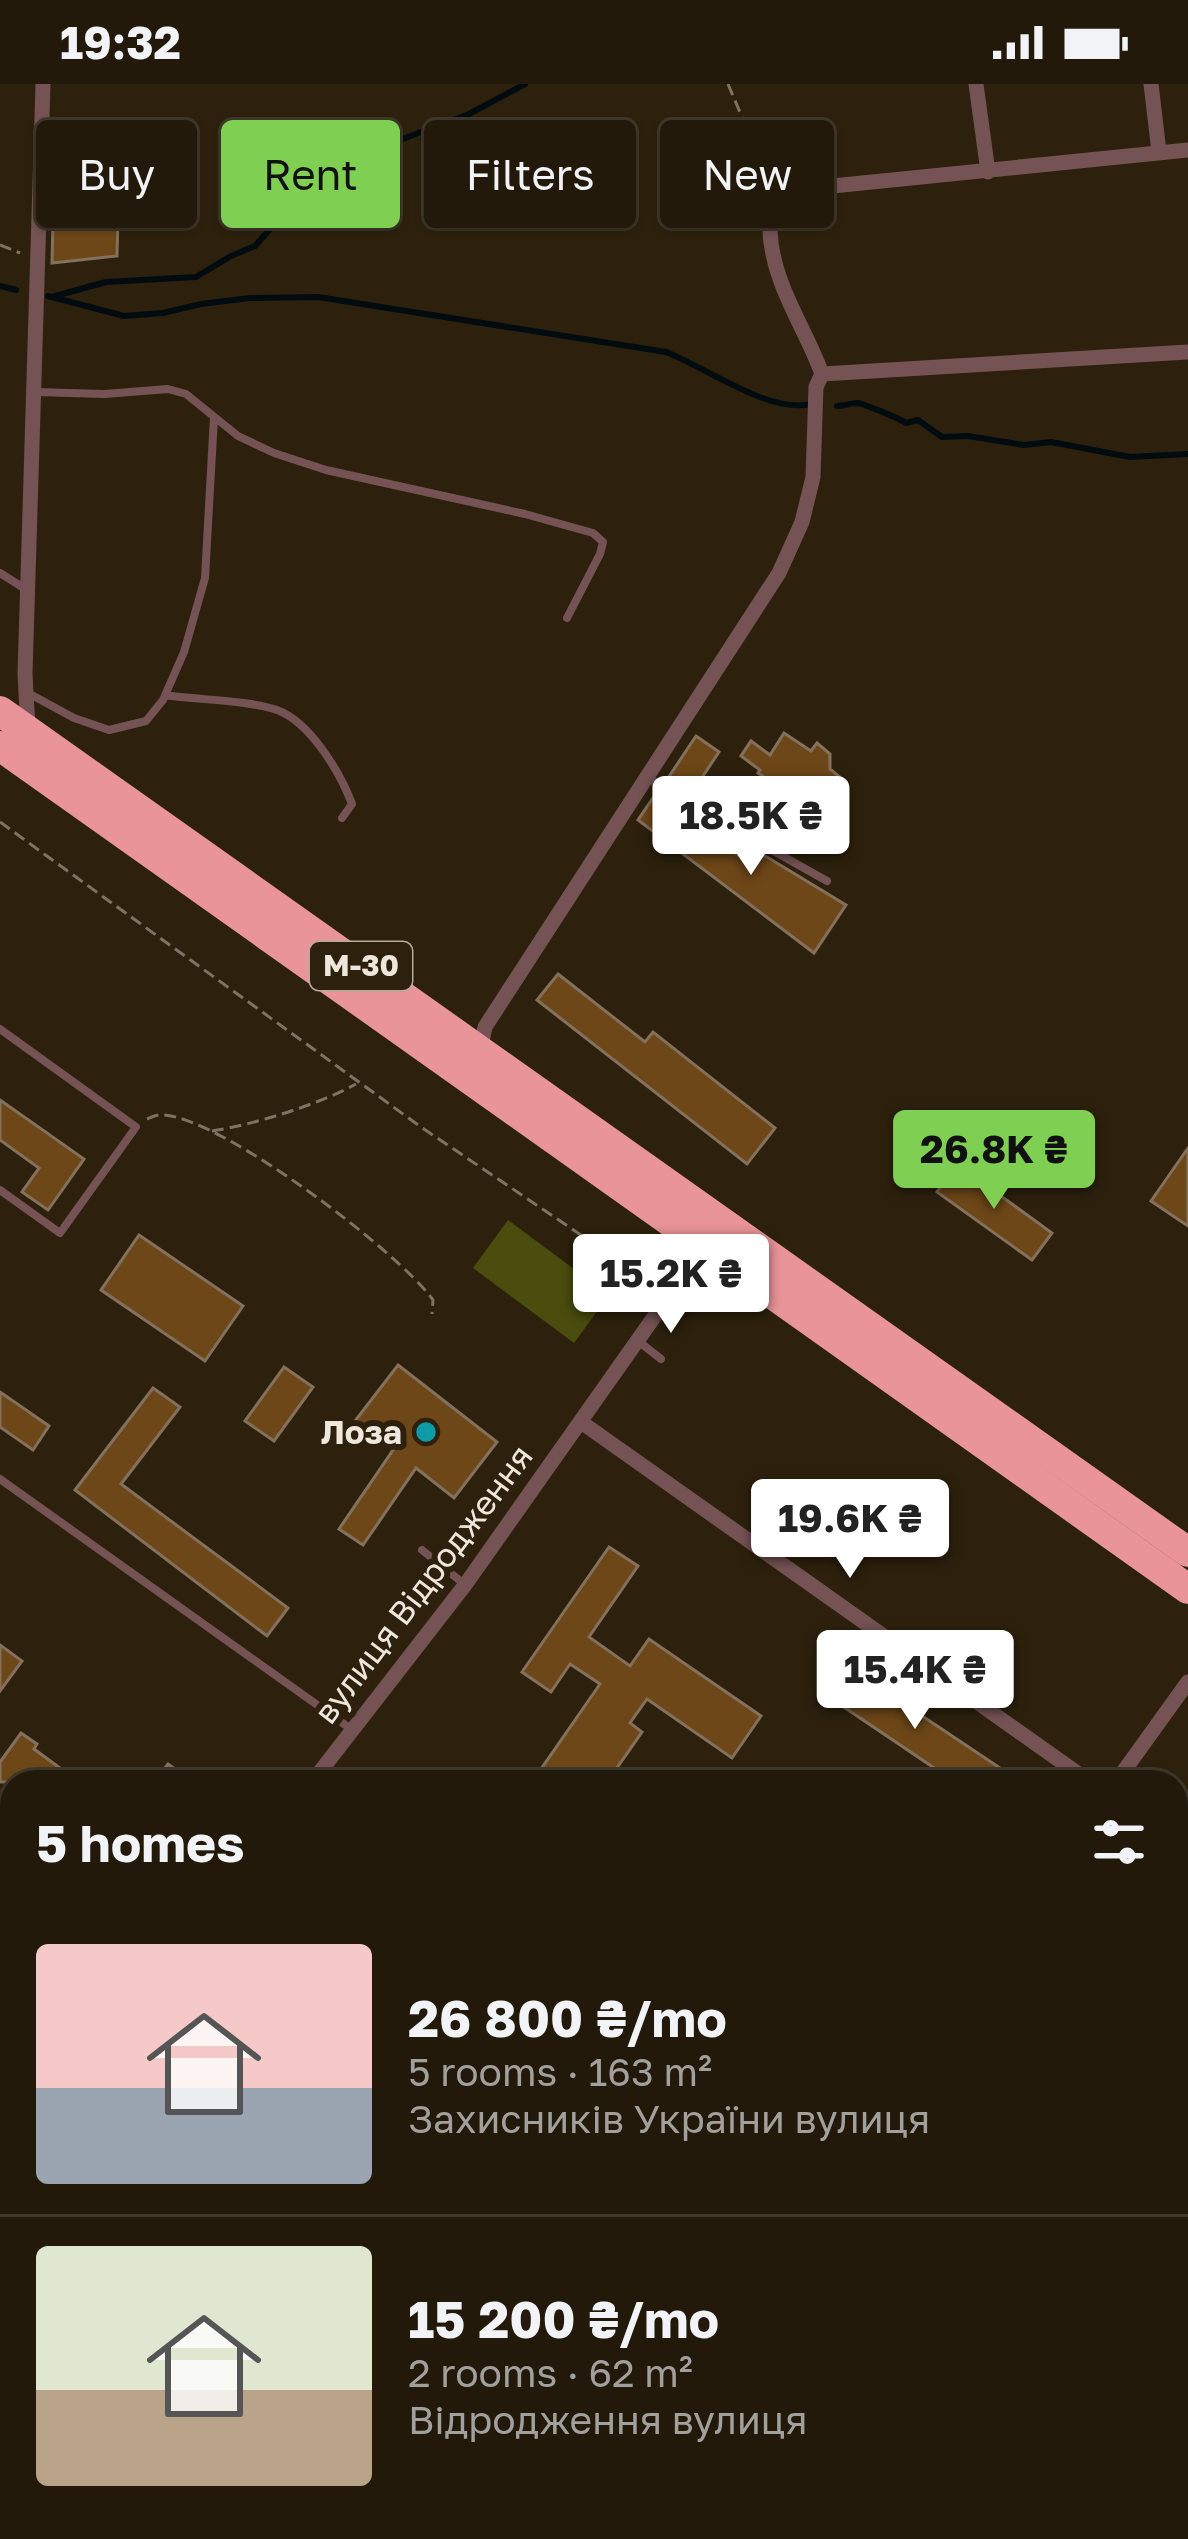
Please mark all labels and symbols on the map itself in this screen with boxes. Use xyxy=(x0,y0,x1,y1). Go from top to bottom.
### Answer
pin: 18.5K ₴ xyxy=(640,776,862,878)
road number: М-30 xyxy=(310,942,412,990)
pin: 26.8K ₴ xyxy=(883,1110,1105,1212)
pin: 15.2K ₴ xyxy=(560,1234,782,1336)
place label: Лоза xyxy=(321,1412,402,1451)
marker: Лоза xyxy=(413,1419,439,1445)
street label: вулиця Відродження xyxy=(305,1437,540,1730)
pin: 19.6K ₴ xyxy=(739,1479,961,1581)
pin: 15.4K ₴ xyxy=(804,1630,1026,1732)

